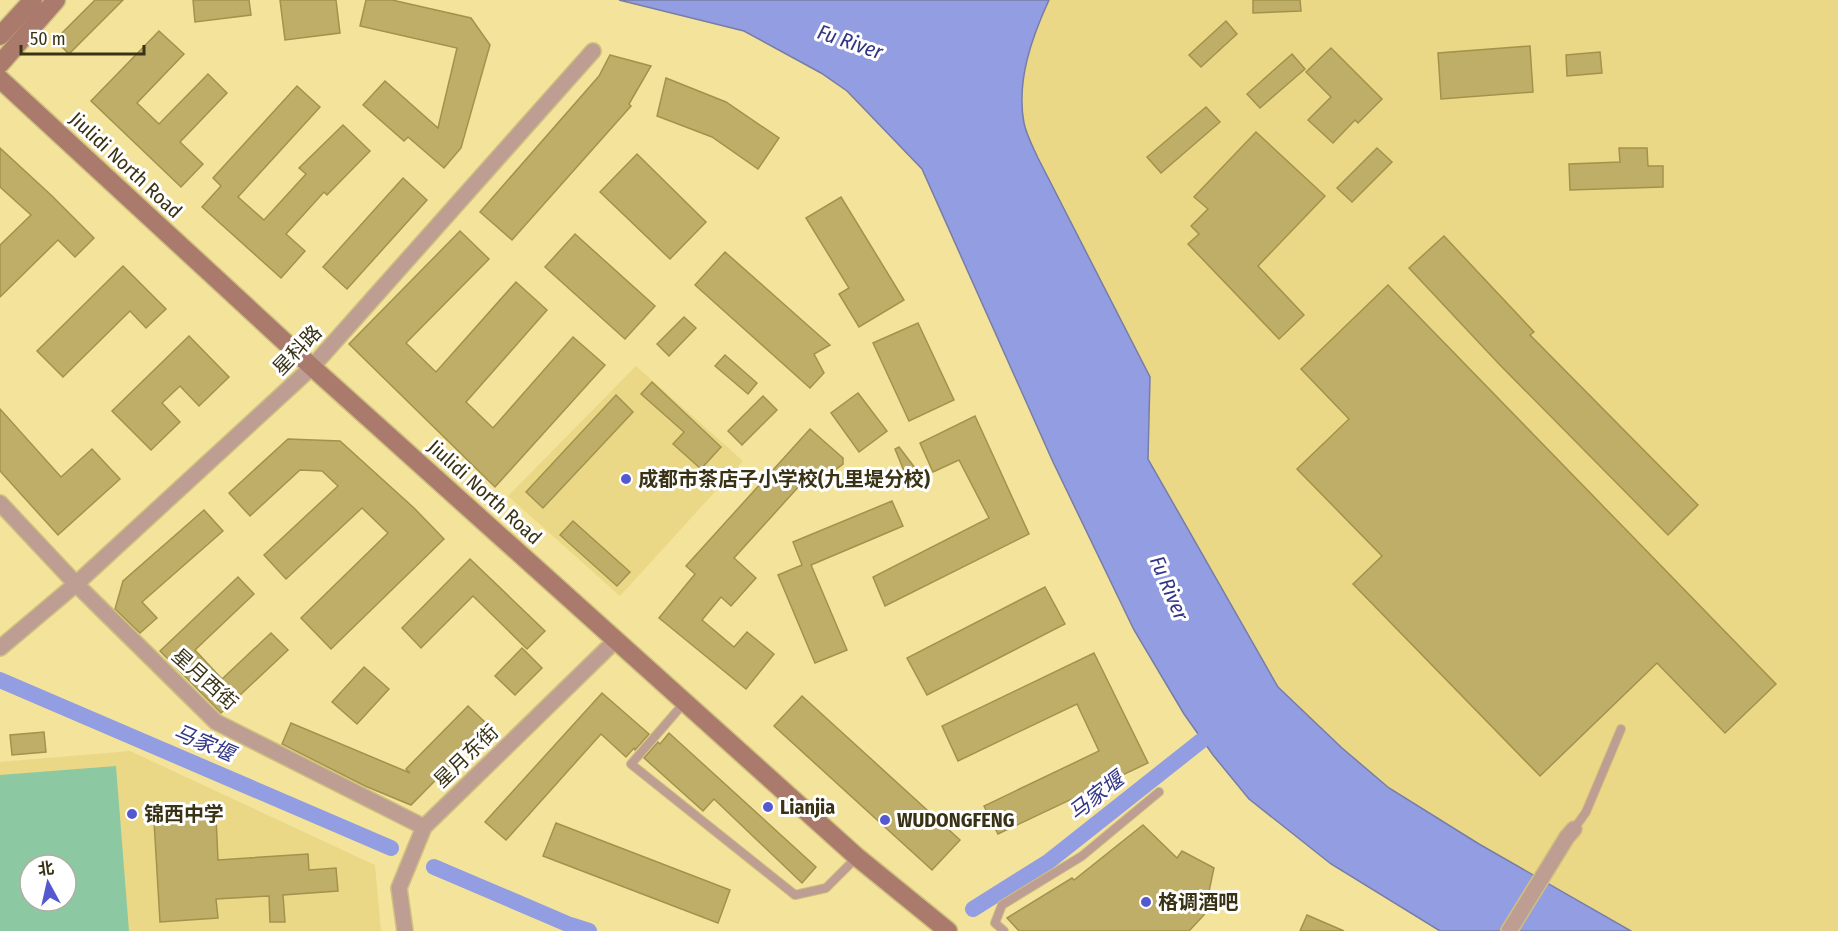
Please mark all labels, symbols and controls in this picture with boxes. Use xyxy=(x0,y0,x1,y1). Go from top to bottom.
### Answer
scale bar xyxy=(21,18,144,56)
water label: Fu River xyxy=(814,19,887,65)
text: 50 m xyxy=(30,28,66,50)
street label: Jiulidi North Road xyxy=(65,107,187,223)
street label: 星科路 xyxy=(268,320,326,380)
street label: Jiulidi North Road xyxy=(423,435,547,549)
place label: 成都市茶店子小学校(九里堤分校) xyxy=(638,467,930,491)
marker: 成都市茶店子小学校(九里堤分校) xyxy=(619,472,633,486)
water label: Fu River xyxy=(1144,552,1194,625)
street label: 星月西街 xyxy=(167,643,243,715)
water label: 马家堰 xyxy=(170,719,241,768)
street label: 星月东街 xyxy=(429,720,503,792)
water label: 马家堰 xyxy=(1063,765,1131,826)
place label: Lianjia xyxy=(780,795,835,819)
marker: Lianjia xyxy=(761,800,775,814)
place label: 锦西中学 xyxy=(144,802,224,826)
marker: 锦西中学 xyxy=(125,807,139,821)
place label: WUDONGFENG xyxy=(897,808,1015,832)
marker: WUDONGFENG xyxy=(878,813,892,827)
north arrow xyxy=(18,853,78,913)
text: 北 xyxy=(37,858,55,879)
place label: 格调酒吧 xyxy=(1158,890,1238,914)
marker: 格调酒吧 xyxy=(1139,895,1153,909)

